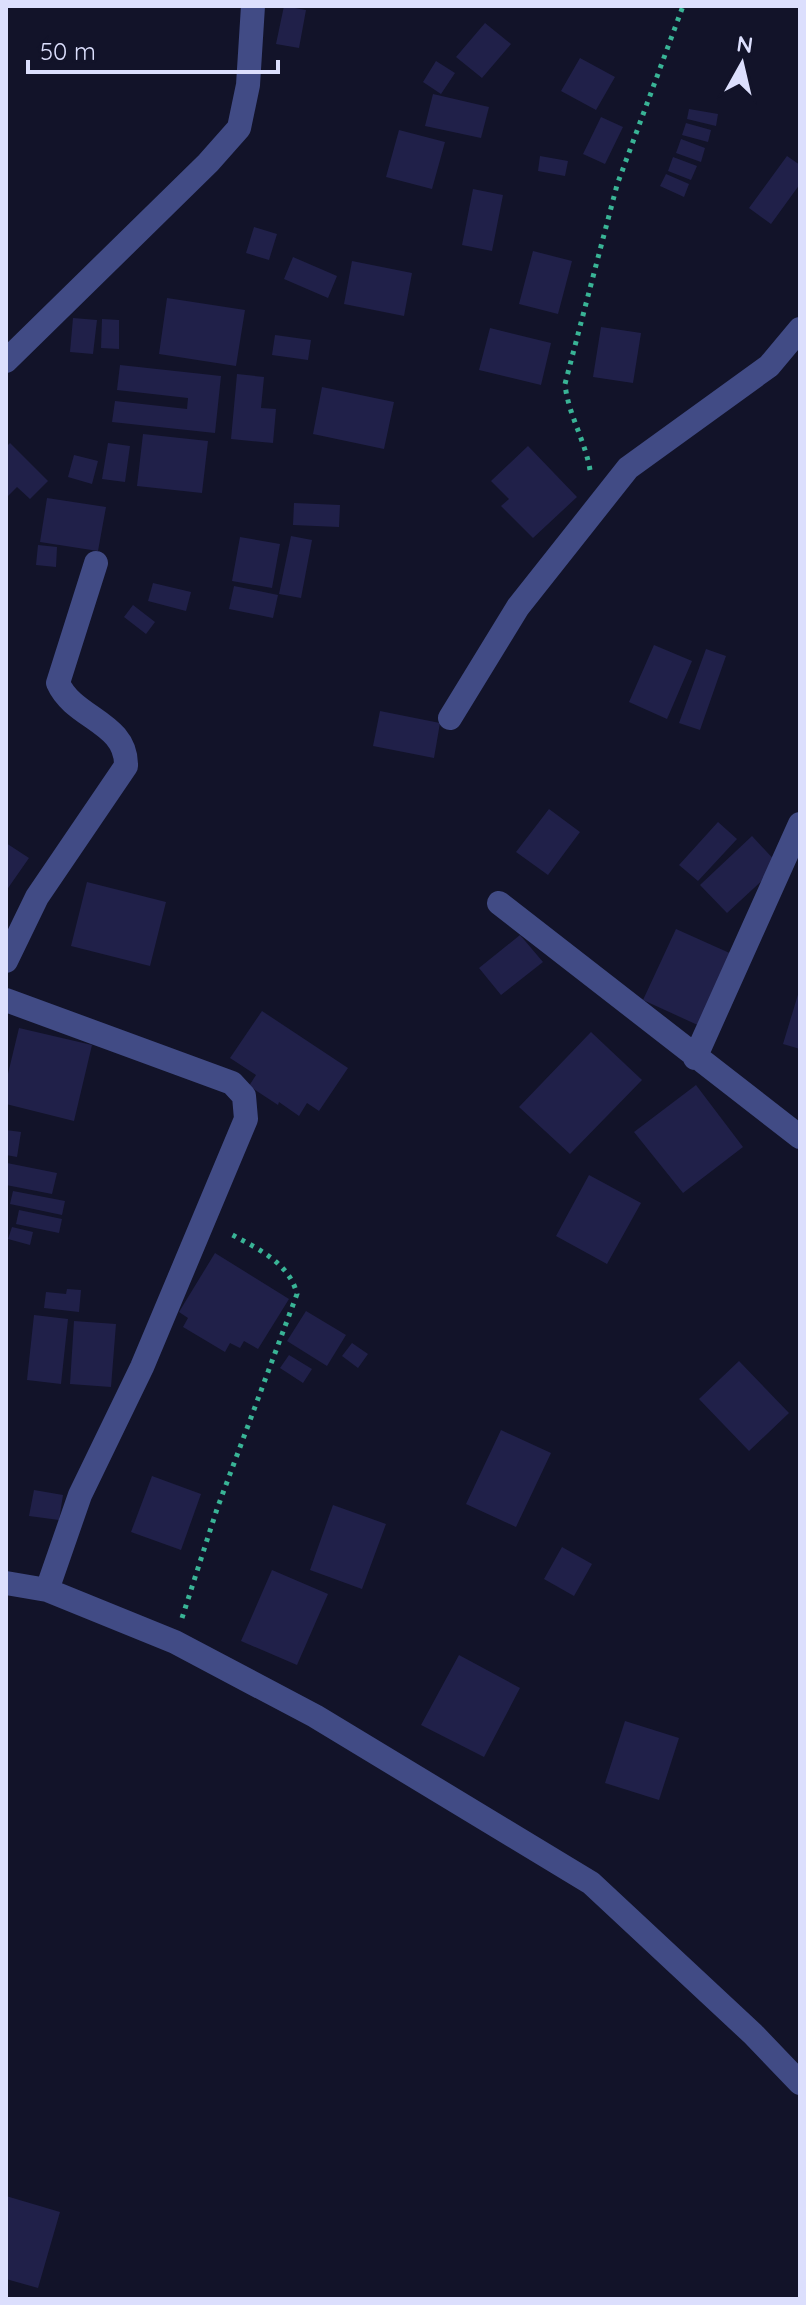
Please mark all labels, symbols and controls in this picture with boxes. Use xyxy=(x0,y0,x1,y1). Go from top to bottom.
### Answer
scale bar xyxy=(28,24,278,74)
north arrow xyxy=(702,24,782,104)
text: N xyxy=(735,29,755,59)
text: 50 m xyxy=(40,36,96,66)

